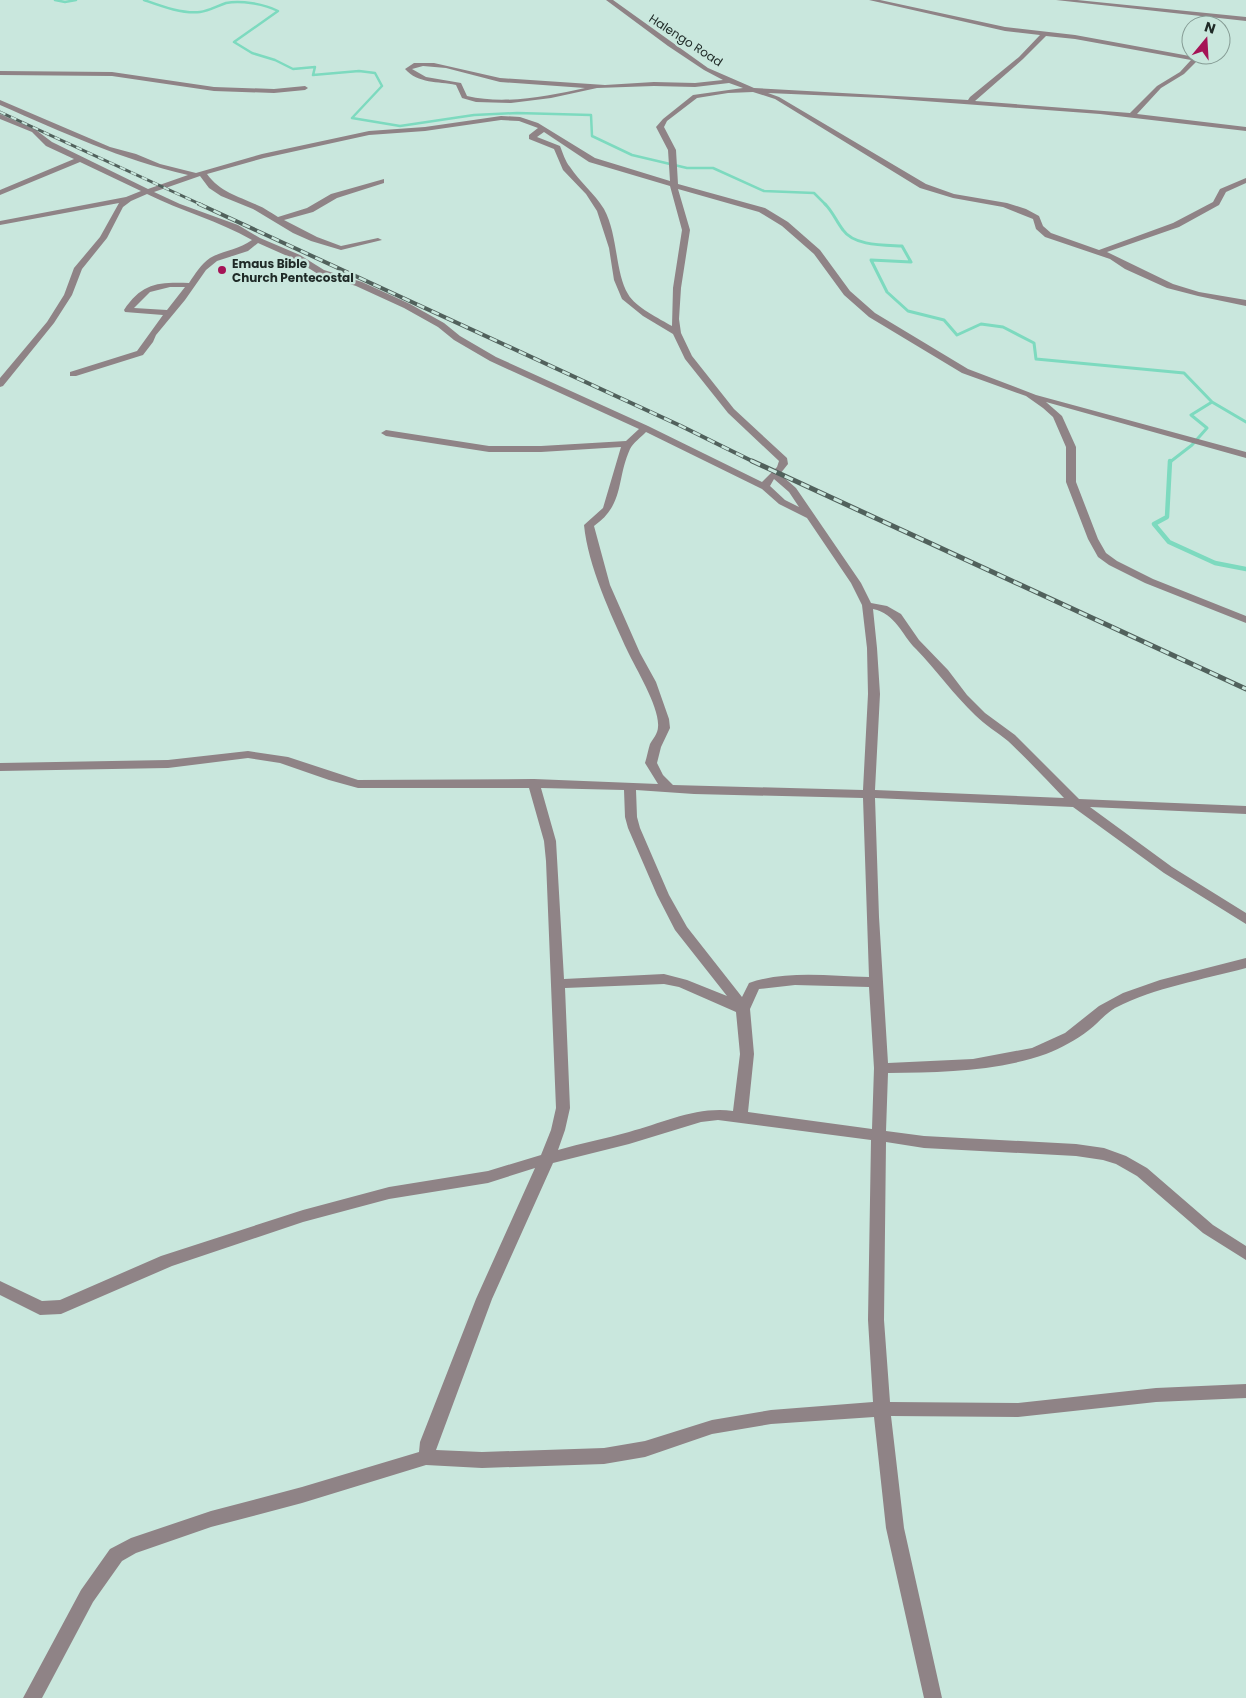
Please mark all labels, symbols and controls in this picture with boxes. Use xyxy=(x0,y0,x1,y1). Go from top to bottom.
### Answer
street label: Halengo Road xyxy=(646,10,726,70)
north arrow xyxy=(1181,15,1231,65)
text: N xyxy=(1202,16,1218,39)
place label: Emaus Bible Church Pentecostal xyxy=(232,255,354,286)
marker: Emaus Bible Church Pentecostal xyxy=(216,264,228,276)

